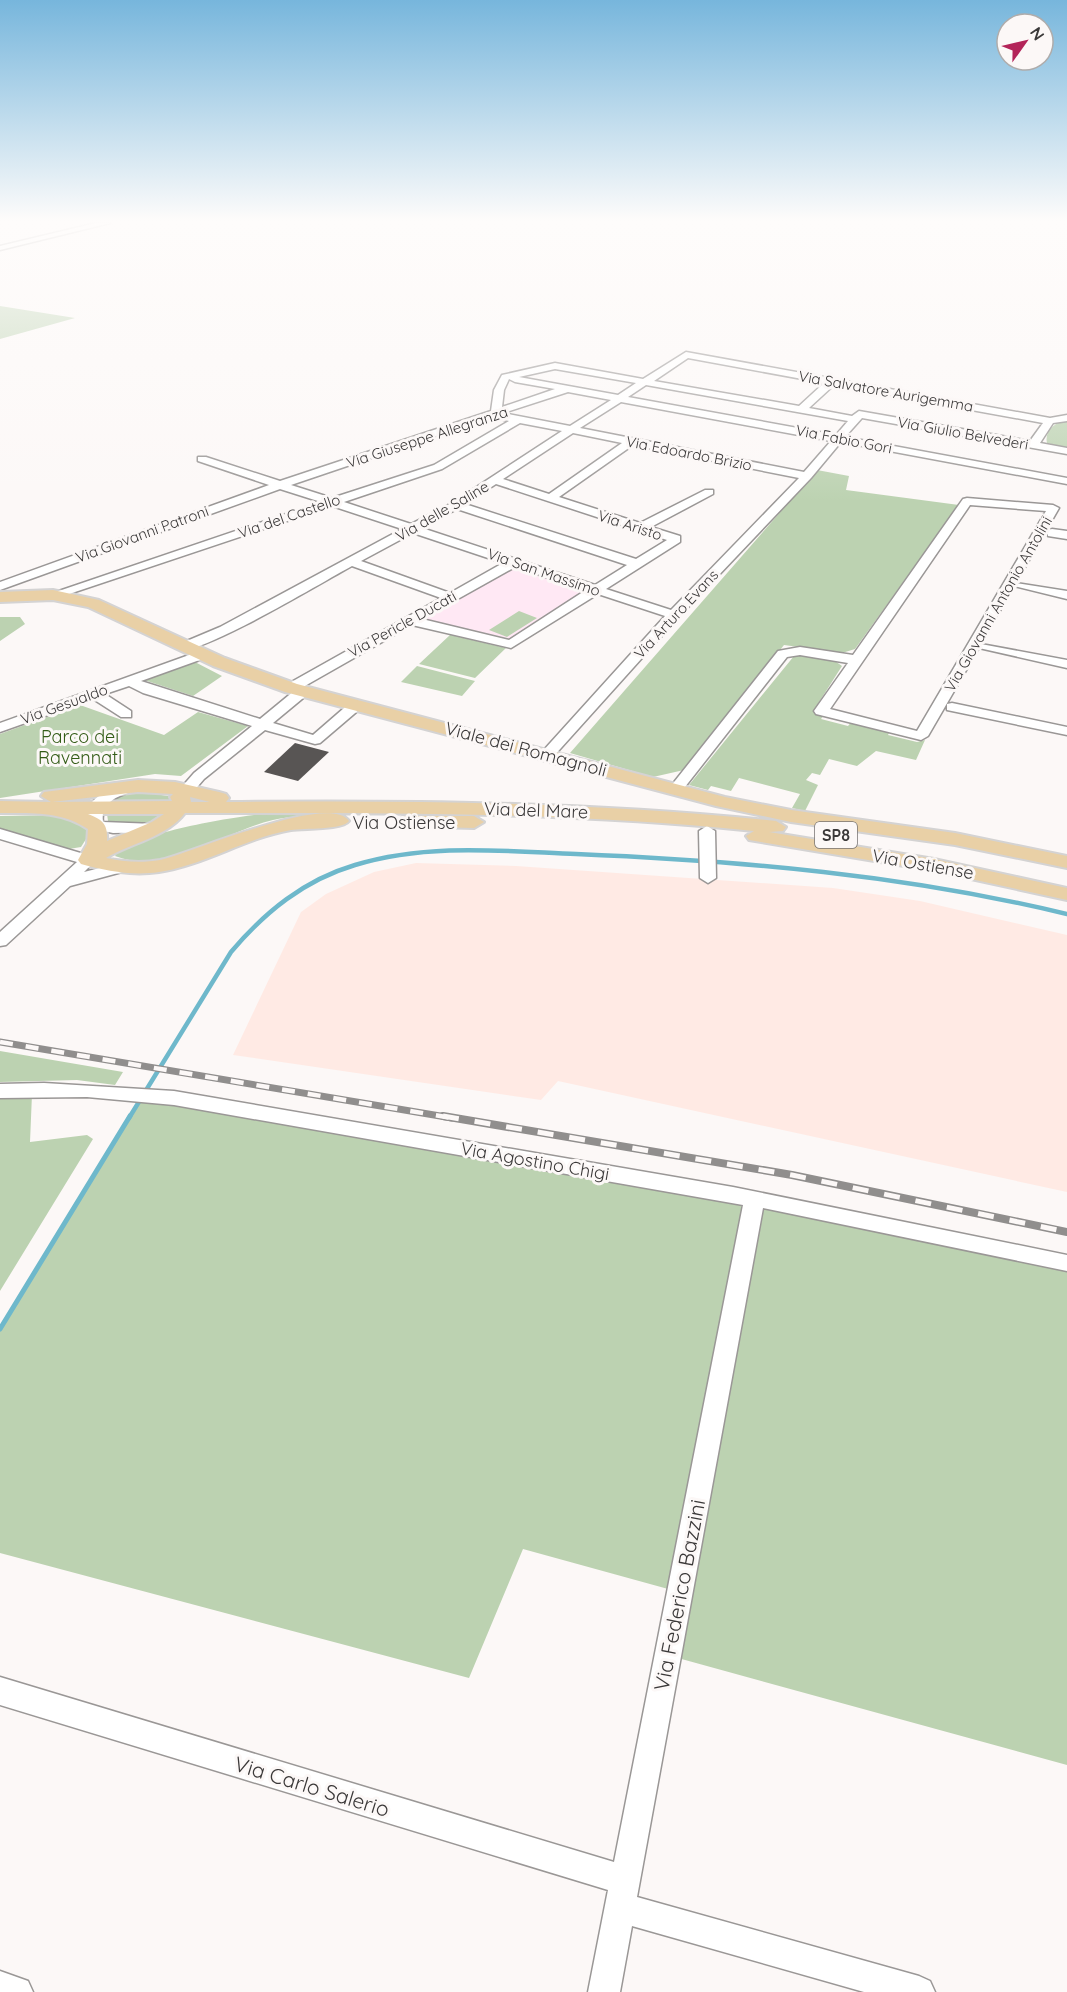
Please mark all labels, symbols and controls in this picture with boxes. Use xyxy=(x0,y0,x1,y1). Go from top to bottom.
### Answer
north arrow xyxy=(995,12,1055,72)
text: N xyxy=(1026,23,1049,44)
street label: Via Salvatore Aurigemma xyxy=(797,366,975,416)
street label: Via Giuseppe Allegranza xyxy=(344,402,510,472)
street label: Via Giulio Belvederi xyxy=(896,412,1030,454)
street label: Via Fabio Gori xyxy=(794,420,894,458)
street label: Via Edoardo Brizio xyxy=(624,431,754,475)
street label: Via delle Saline xyxy=(392,477,492,545)
street label: Via del Castello xyxy=(235,490,343,542)
street label: Via Giovanni Patroni xyxy=(73,501,211,567)
street label: Via Aristo xyxy=(596,506,664,544)
street label: Via Giovanni Antonio Antolini xyxy=(940,513,1056,695)
street label: Via San Massimo xyxy=(485,544,603,600)
street label: Via Arturo Evans xyxy=(630,565,722,663)
street label: Via Pericle Ducati xyxy=(345,586,459,662)
street label: Via Gesualdo xyxy=(18,679,110,729)
street label: Viale dei Romagnoli xyxy=(443,716,609,782)
park label: Parco dei Ravennati xyxy=(38,725,122,769)
street label: Via del Mare xyxy=(483,797,589,823)
street label: Via Ostiense xyxy=(352,811,456,834)
road number: SP8 xyxy=(815,822,857,848)
street label: Via Ostiense xyxy=(870,844,976,884)
street label: Via Agostino Chigi xyxy=(459,1137,611,1185)
street label: Via Federico Bazzini xyxy=(648,1497,710,1693)
street label: Via Carlo Salerio xyxy=(231,1750,393,1822)

